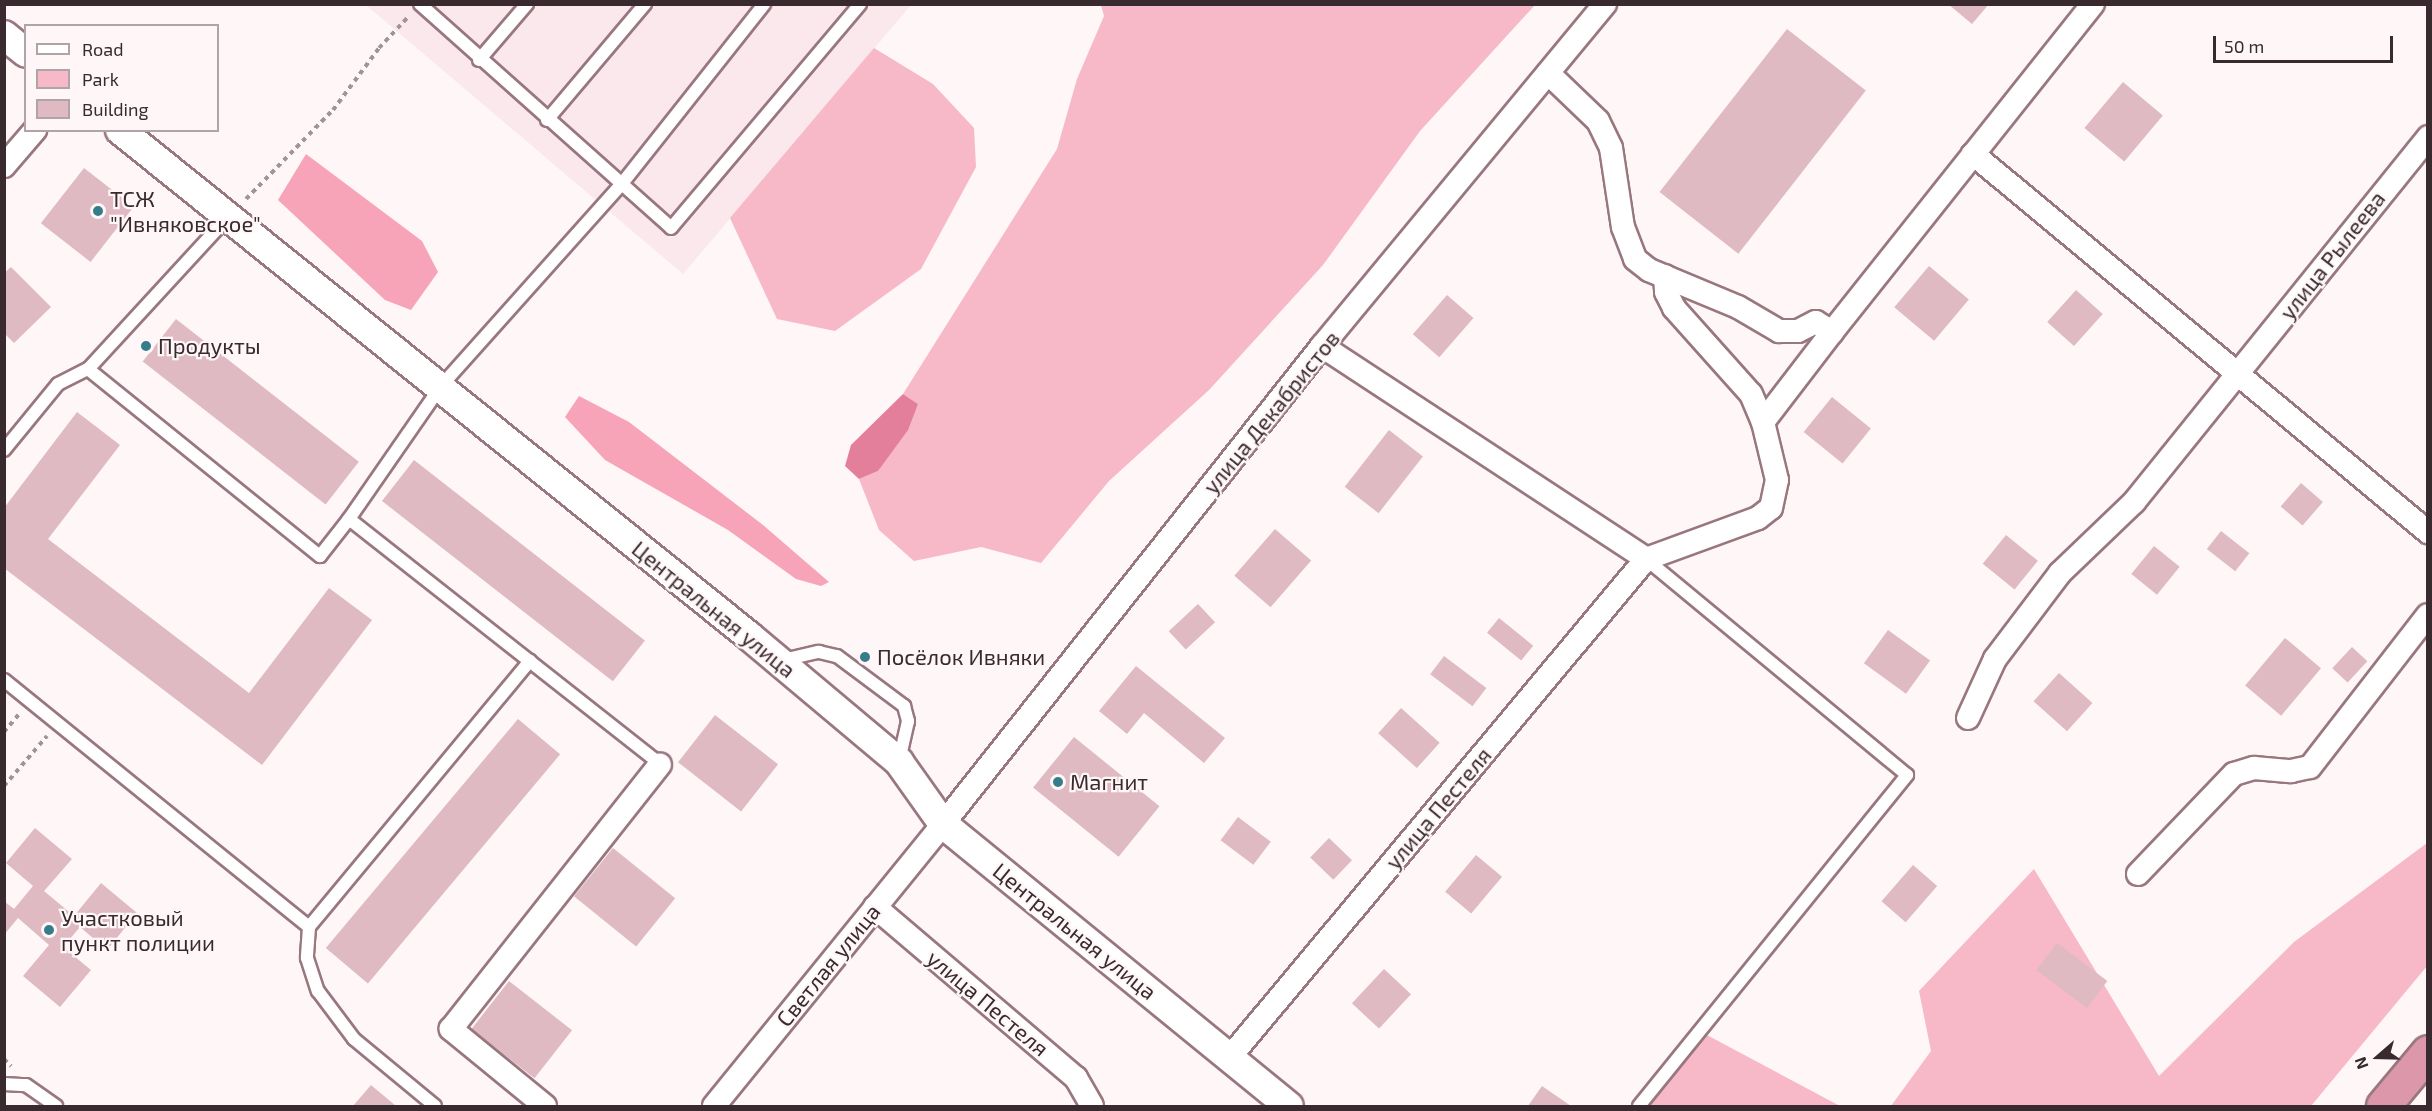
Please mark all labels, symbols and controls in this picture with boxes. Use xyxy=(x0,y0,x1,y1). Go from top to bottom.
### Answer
legend xyxy=(24,24,219,132)
scale bar xyxy=(2216,24,2396,62)
text: 50 m xyxy=(2224,35,2264,57)
text: Road xyxy=(82,38,123,60)
text: Park xyxy=(82,68,119,90)
text: Building xyxy=(82,98,149,120)
place label: ТСЖ "Ивняковское" xyxy=(110,185,261,236)
street label: улица Рылеева xyxy=(2274,186,2390,324)
marker: ТСЖ "Ивняковское" xyxy=(91,204,105,218)
street label: улица Декабристов xyxy=(1197,325,1345,499)
place label: Продукты xyxy=(158,333,261,359)
marker: Продукты xyxy=(139,339,153,353)
street label: Центральная улица xyxy=(627,535,801,683)
place label: Посёлок Ивняки xyxy=(877,644,1045,670)
marker: Посёлок Ивняки xyxy=(858,650,872,664)
street label: улица Пестеля xyxy=(1379,742,1497,874)
place label: Магнит xyxy=(1070,769,1148,795)
marker: Магнит xyxy=(1051,775,1065,789)
street label: Центральная улица xyxy=(988,857,1162,1005)
street label: Светлая улица xyxy=(771,899,885,1031)
place label: Участковый пункт полиции xyxy=(61,904,215,956)
marker: Участковый пункт полиции xyxy=(42,923,56,937)
street label: улица Пестеля xyxy=(922,944,1054,1062)
north arrow xyxy=(2348,1027,2408,1087)
text: N xyxy=(2350,1055,2372,1072)

